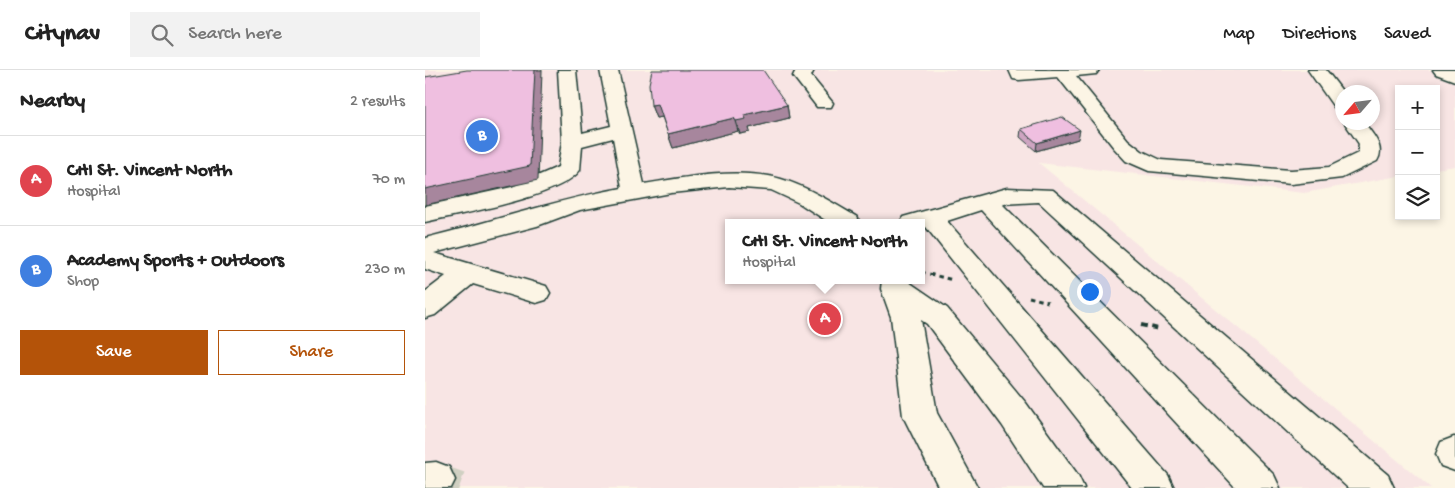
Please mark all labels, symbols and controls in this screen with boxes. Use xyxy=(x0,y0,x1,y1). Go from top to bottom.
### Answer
search box xyxy=(130,12,480,57)
text: Citynav xyxy=(25,20,100,49)
icon: search xyxy=(148,21,176,49)
text: Search here xyxy=(188,23,282,46)
text: Map xyxy=(1223,24,1255,45)
text: Directions xyxy=(1283,24,1356,45)
text: Saved xyxy=(1384,24,1430,45)
north arrow xyxy=(1335,85,1380,130)
map controls xyxy=(1395,85,1440,220)
button: + xyxy=(1395,85,1440,130)
text: Nearby xyxy=(20,90,85,115)
text: 2 results xyxy=(350,93,405,112)
pin: B xyxy=(466,117,498,155)
button: − xyxy=(1395,130,1440,175)
text: CHI St. Vincent North xyxy=(67,160,232,183)
text: A xyxy=(31,171,41,190)
text: 70 m xyxy=(372,171,405,190)
button: layers xyxy=(1395,175,1440,220)
text: Hospital xyxy=(67,183,121,202)
popup xyxy=(725,219,925,284)
text: CHI St. Vincent North xyxy=(742,231,908,254)
text: Academy Sports + Outdoors xyxy=(67,250,284,273)
text: Hospital xyxy=(742,254,796,273)
text: B xyxy=(32,261,40,280)
text: 230 m xyxy=(365,261,405,280)
text: Shop xyxy=(67,273,99,292)
your location xyxy=(1077,279,1103,305)
pin: A xyxy=(809,300,841,338)
button: Save xyxy=(20,330,208,375)
button: Share xyxy=(218,330,405,375)

